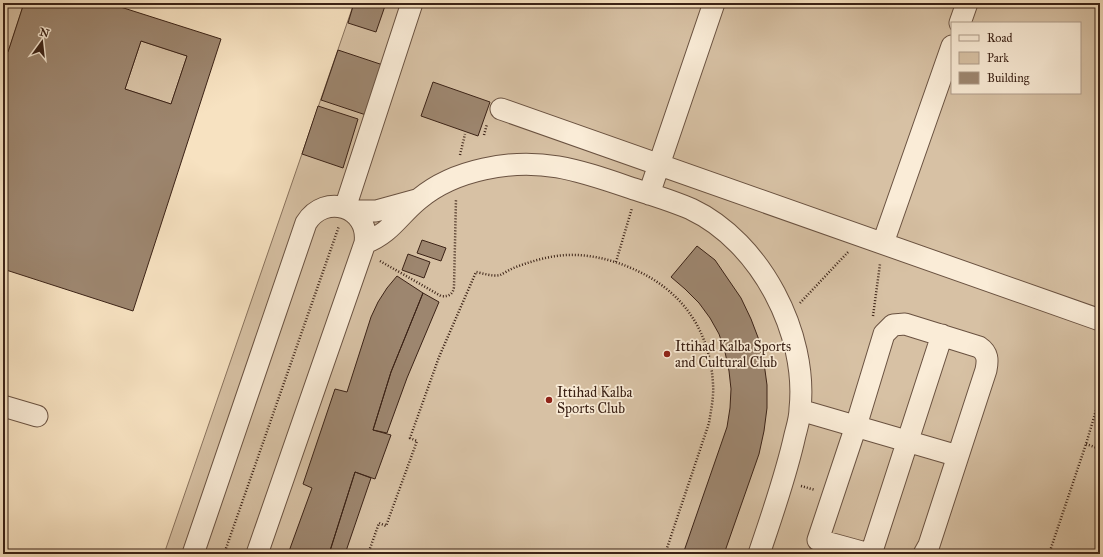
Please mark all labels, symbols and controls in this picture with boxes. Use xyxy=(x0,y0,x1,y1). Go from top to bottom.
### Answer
north arrow xyxy=(22,22,62,62)
legend xyxy=(951,22,1081,94)
text: N xyxy=(38,25,51,40)
text: Road xyxy=(987,31,1013,45)
text: Park xyxy=(987,51,1009,65)
text: Building xyxy=(987,71,1030,86)
place label: Ittihad Kalba Sports and Cultural Club xyxy=(675,338,791,371)
marker: Ittihad Kalba Sports and Cultural Club xyxy=(662,349,672,359)
place label: Ittihad Kalba Sports Club xyxy=(557,384,633,417)
marker: Ittihad Kalba Sports Club xyxy=(544,395,554,405)

